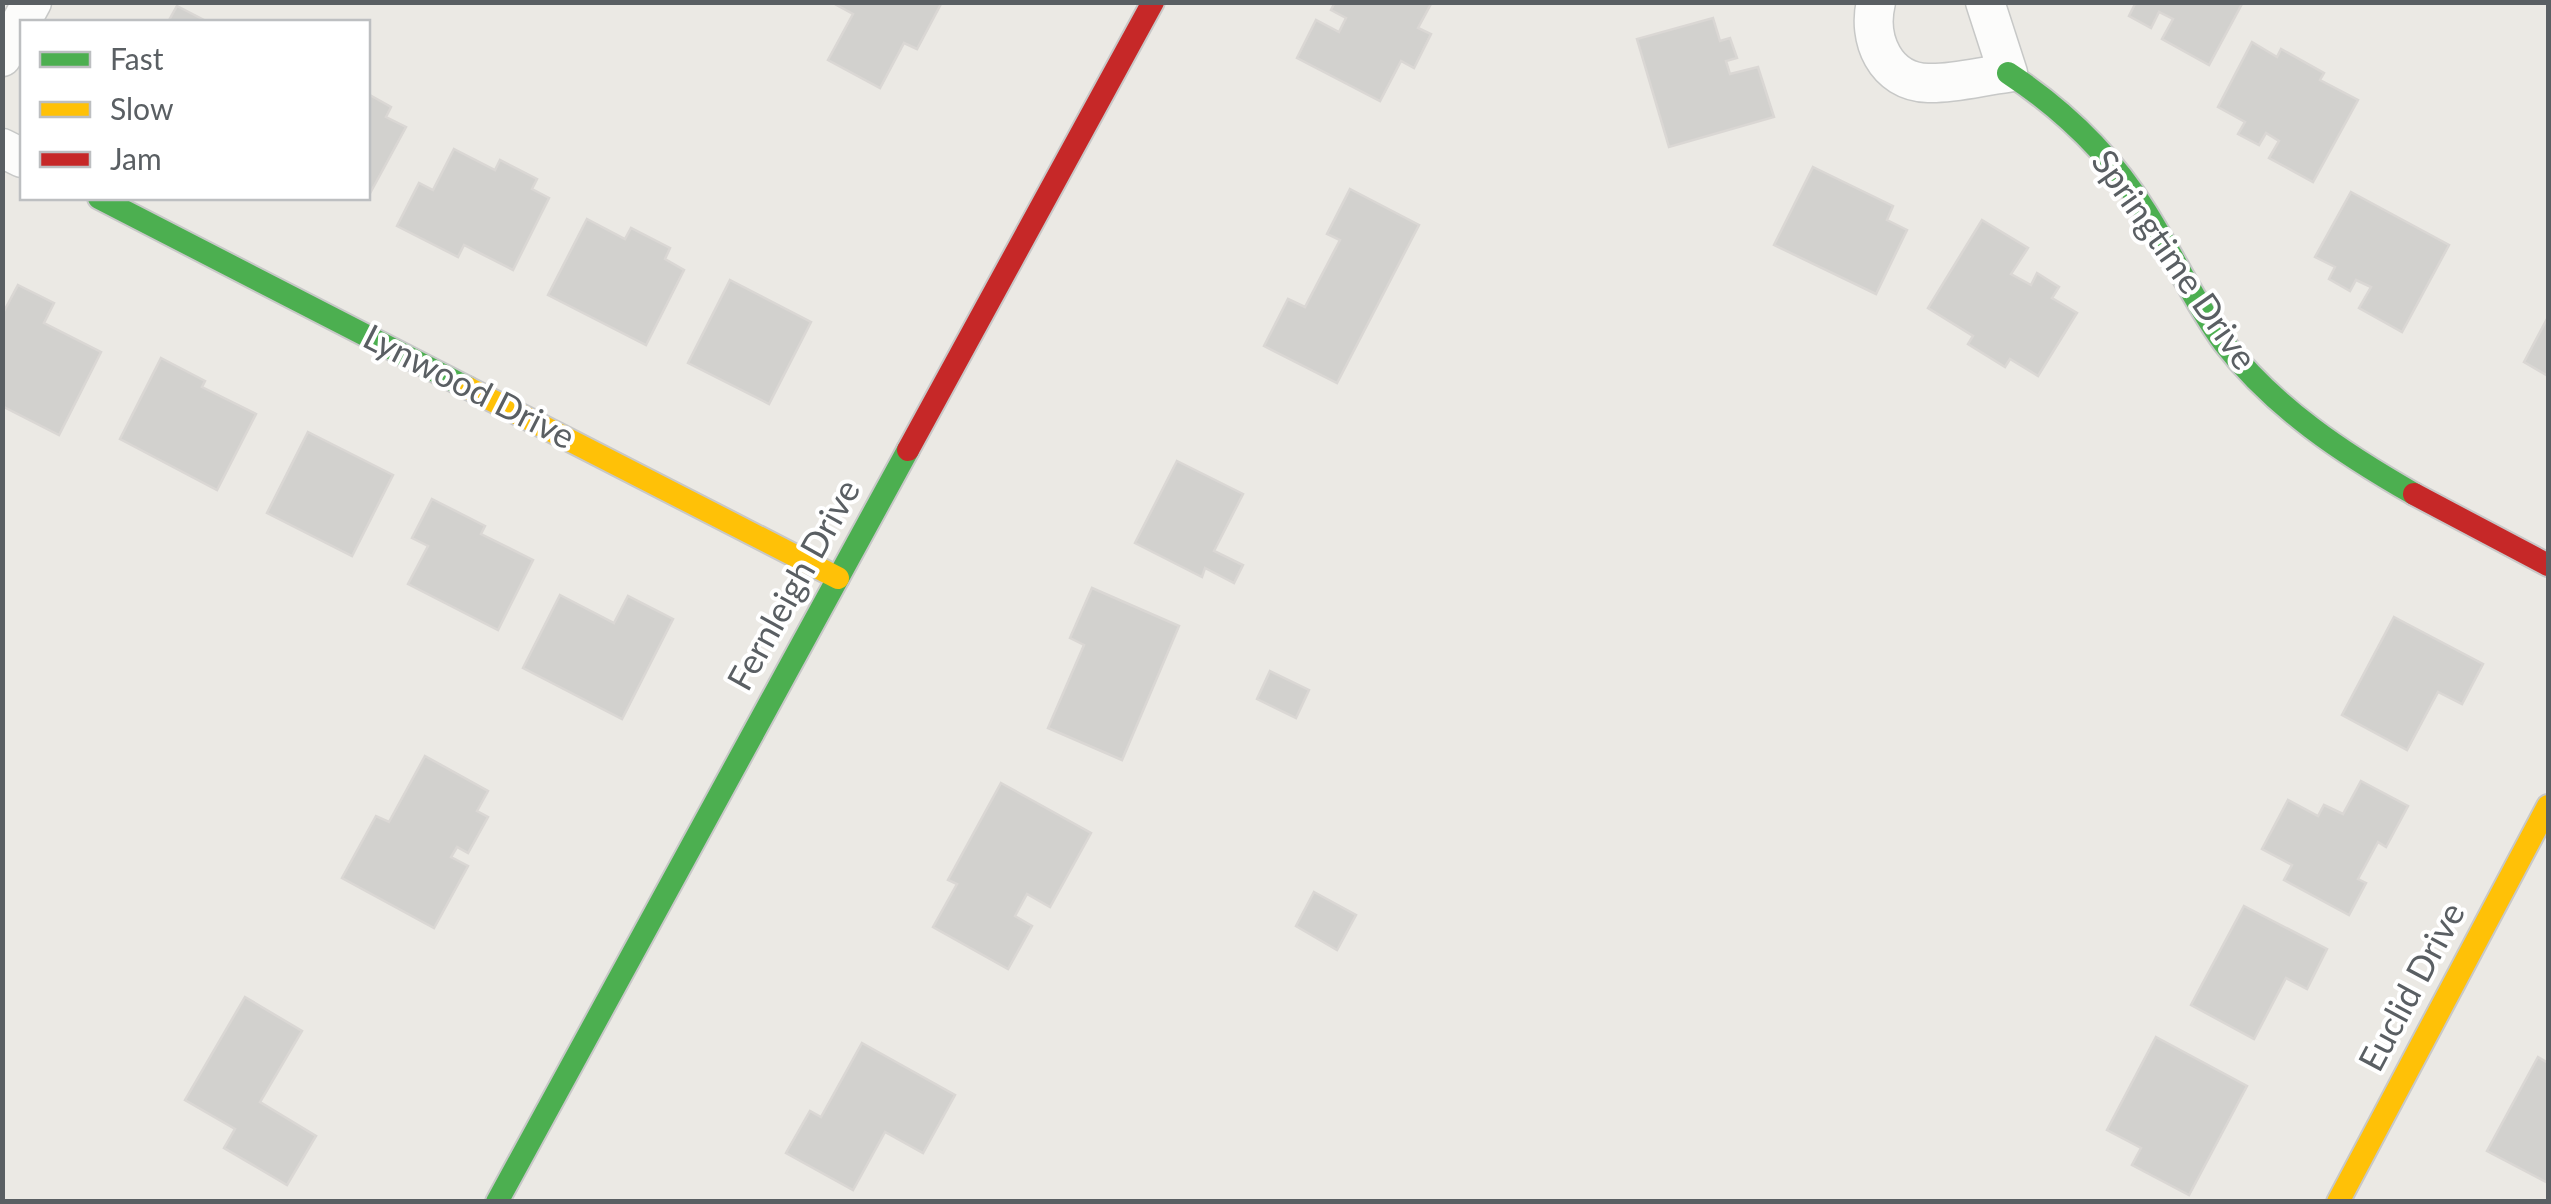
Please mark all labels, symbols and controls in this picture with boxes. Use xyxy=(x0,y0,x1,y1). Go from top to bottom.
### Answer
legend xyxy=(20,20,370,200)
text: Fast xyxy=(110,40,164,76)
text: Slow xyxy=(110,90,174,126)
text: Jam xyxy=(110,140,162,176)
street label: Springtime Drive xyxy=(2084,141,2267,377)
street label: Lynwood Drive xyxy=(357,314,582,456)
street label: Fernleigh Drive xyxy=(717,471,867,697)
street label: Euclid Drive xyxy=(2348,895,2472,1077)

